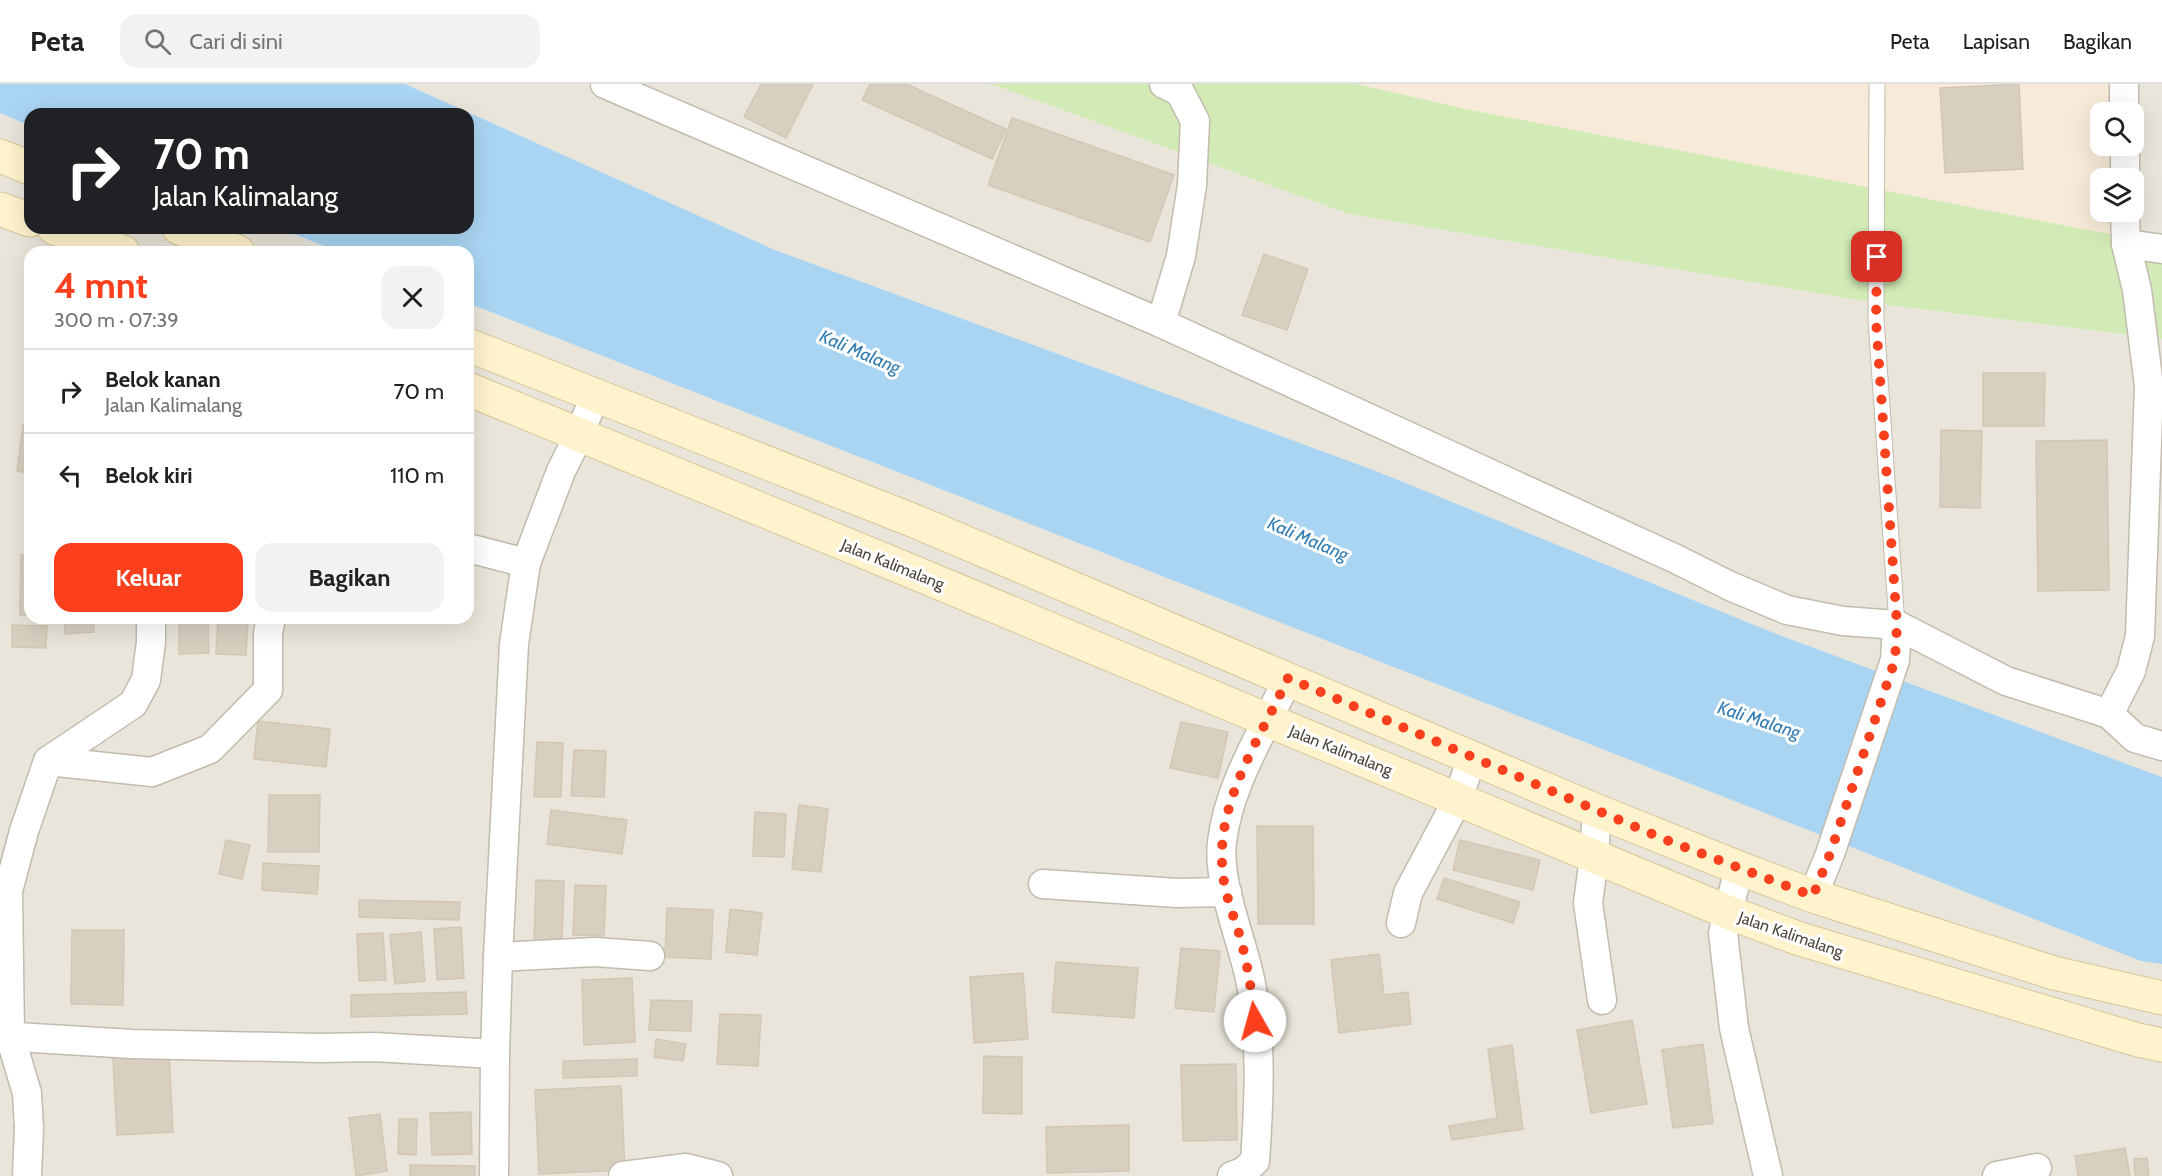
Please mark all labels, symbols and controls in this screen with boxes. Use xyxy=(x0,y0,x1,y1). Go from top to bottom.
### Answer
search box xyxy=(120,14,540,68)
text: Peta xyxy=(30,24,84,58)
icon: search xyxy=(141,25,174,58)
text: Cari di sini xyxy=(189,28,283,55)
text: Peta xyxy=(1890,29,1930,54)
text: Lapisan xyxy=(1963,29,2030,54)
text: Bagikan xyxy=(2063,29,2132,54)
map controls xyxy=(2090,102,2144,222)
button: search xyxy=(2090,102,2144,156)
text: 70 m xyxy=(153,128,250,180)
icon: right xyxy=(54,132,132,210)
button: layers xyxy=(2090,168,2144,222)
text: Jalan Kalimalang xyxy=(153,180,338,213)
pin xyxy=(1851,231,1902,282)
icon: arrive xyxy=(1860,240,1893,273)
text: 4 mnt xyxy=(54,263,148,307)
button: close xyxy=(381,266,444,329)
text: 300 m · 07:39 xyxy=(54,308,179,332)
water label: Kali Malang xyxy=(816,325,904,379)
text: Belok kanan xyxy=(105,366,221,393)
icon: right xyxy=(54,375,87,408)
text: 70 m xyxy=(394,378,444,405)
text: Jalan Kalimalang xyxy=(105,393,242,417)
icon: left xyxy=(54,459,87,492)
text: Belok kiri xyxy=(105,462,192,489)
text: 110 m xyxy=(390,462,444,489)
water label: Kali Malang xyxy=(1264,512,1352,566)
street label: Jalan Kalimalang xyxy=(838,535,948,594)
button: Keluar xyxy=(54,543,243,612)
button: Bagikan xyxy=(255,543,444,612)
water label: Kali Malang xyxy=(1715,696,1804,744)
street label: Jalan Kalimalang xyxy=(1286,721,1396,780)
street label: Jalan Kalimalang xyxy=(1735,907,1847,962)
position arrow xyxy=(1223,989,1287,1053)

